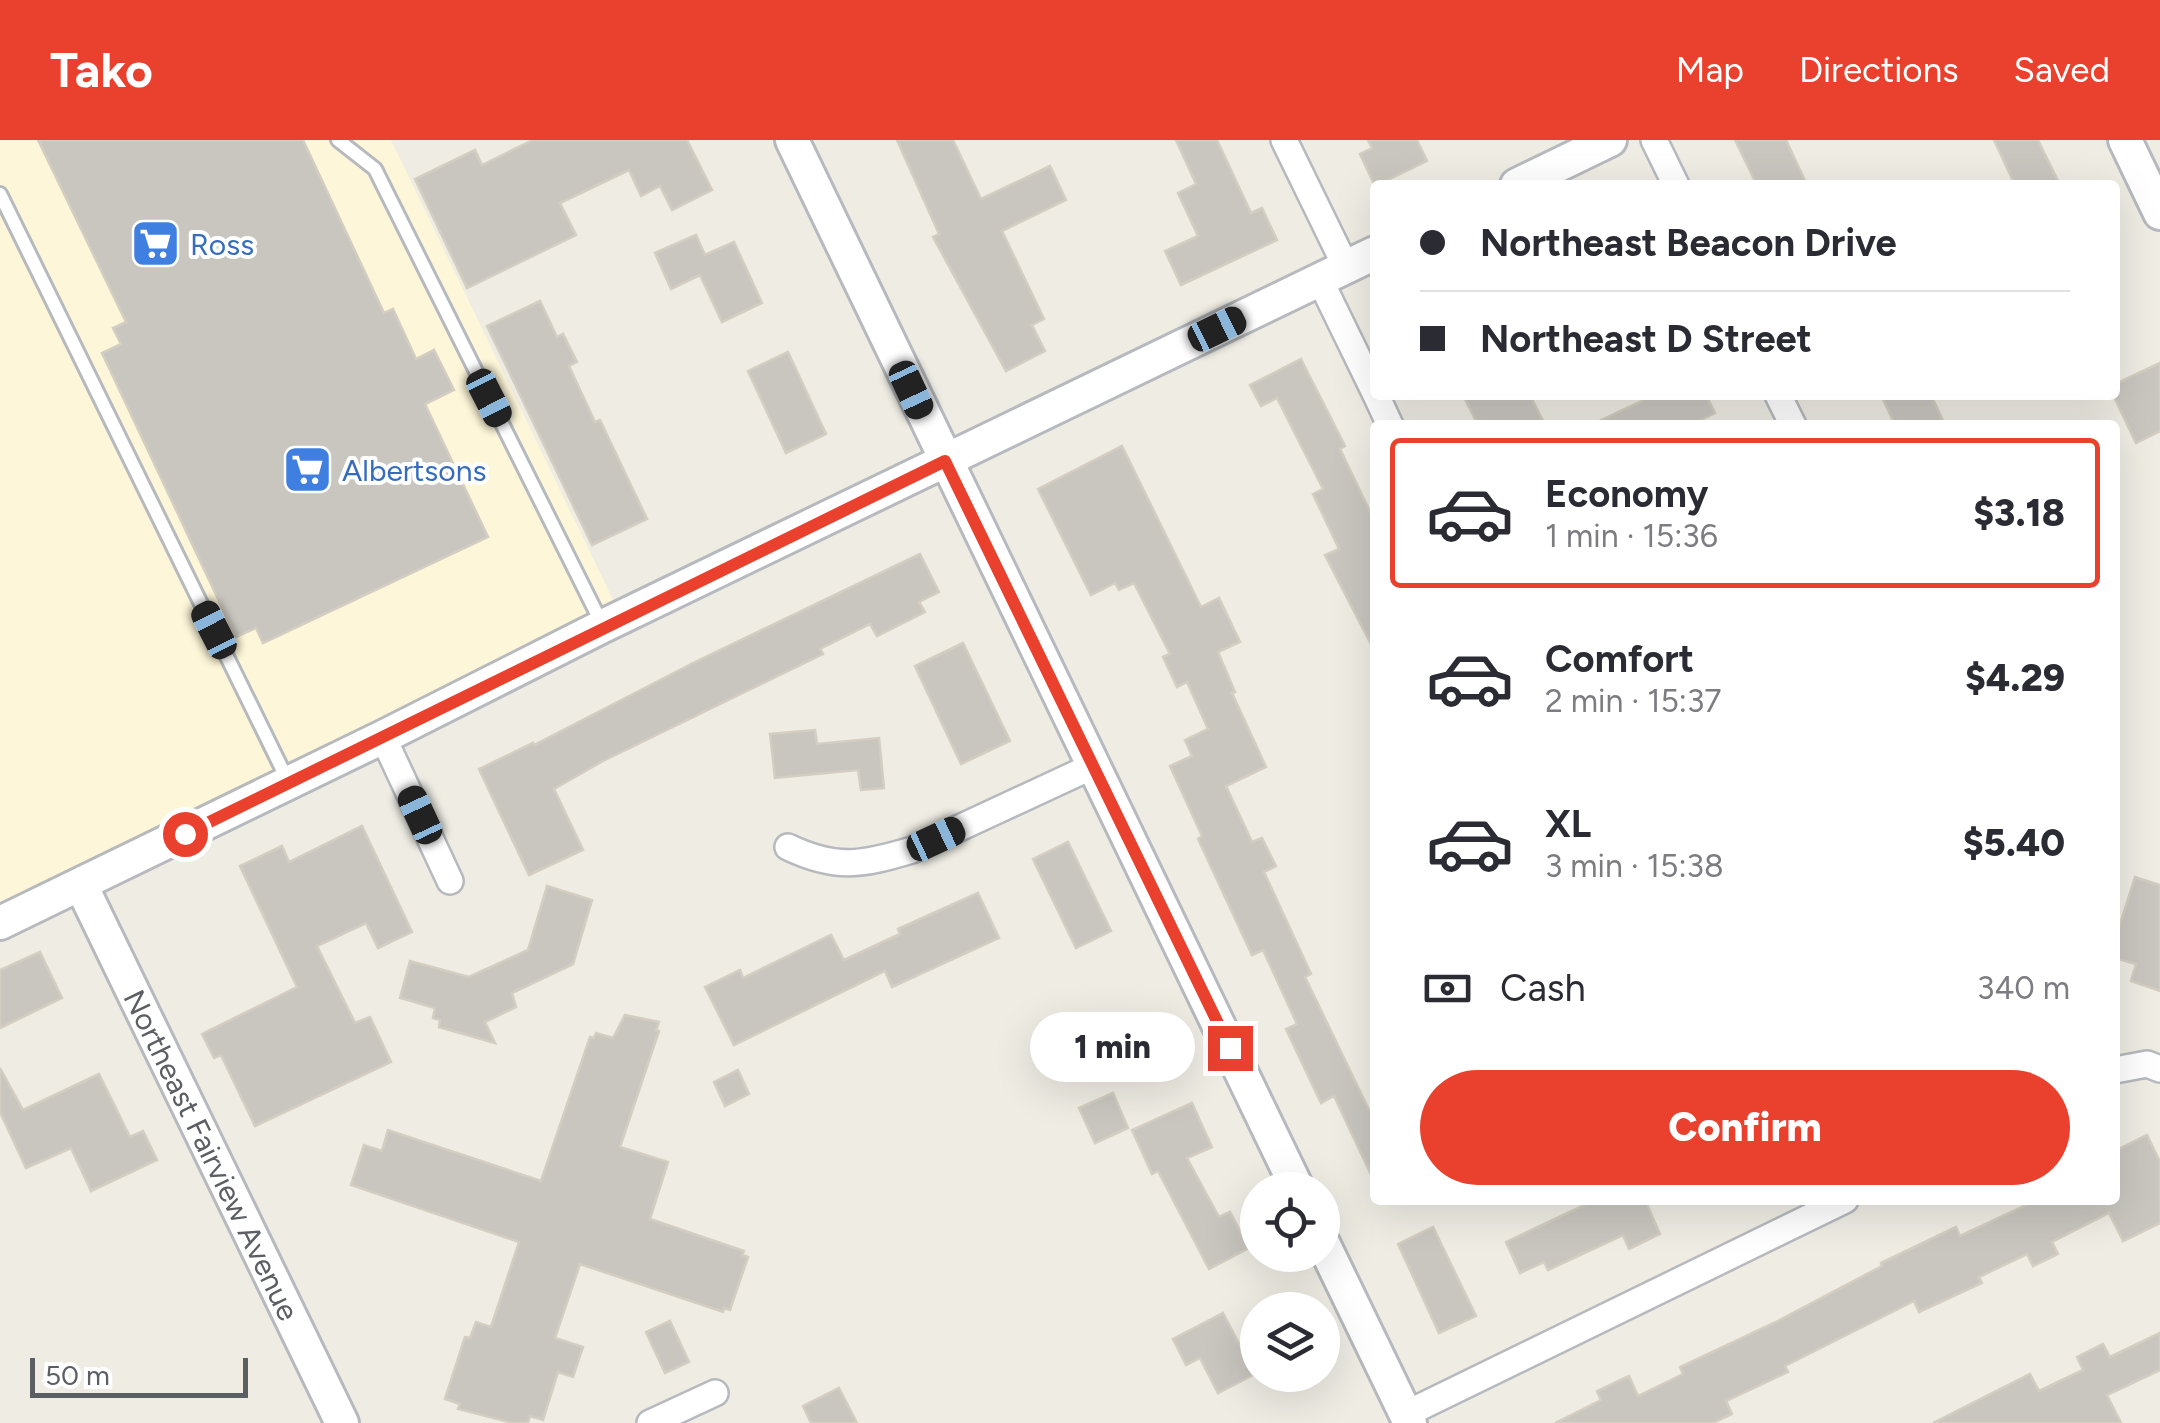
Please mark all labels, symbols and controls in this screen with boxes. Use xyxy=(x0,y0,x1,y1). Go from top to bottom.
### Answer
text: Tako xyxy=(50,41,153,99)
text: Map xyxy=(1676,49,1744,91)
text: Directions xyxy=(1799,49,1959,91)
text: Saved xyxy=(2014,49,2110,91)
supermarket icon: Ross xyxy=(129,218,181,270)
text: Northeast Beacon Drive xyxy=(1480,220,1897,266)
place label: Ross xyxy=(190,226,254,263)
car xyxy=(1183,302,1251,356)
text: Northeast D Street xyxy=(1480,316,1812,362)
car xyxy=(885,356,937,424)
car xyxy=(462,364,516,432)
supermarket icon: Albertsons xyxy=(281,444,333,496)
place label: Albertsons xyxy=(342,452,486,489)
icon: car xyxy=(1425,468,1515,558)
text: Economy xyxy=(1545,471,1708,517)
text: $3.18 xyxy=(1973,490,2065,536)
text: 1 min · 15:36 xyxy=(1545,517,1718,555)
car xyxy=(187,596,241,664)
icon: car xyxy=(1425,633,1515,723)
text: Comfort xyxy=(1545,636,1694,682)
text: $4.29 xyxy=(1965,655,2065,701)
text: 2 min · 15:37 xyxy=(1545,682,1722,720)
car xyxy=(394,781,446,849)
icon: car xyxy=(1425,798,1515,888)
text: XL xyxy=(1545,801,1591,847)
route start xyxy=(163,812,208,857)
car xyxy=(902,813,970,865)
text: $5.40 xyxy=(1963,820,2065,866)
text: 3 min · 15:38 xyxy=(1545,847,1724,885)
icon: cash xyxy=(1420,961,1475,1016)
text: Cash xyxy=(1500,965,1586,1011)
text: 340 m xyxy=(1977,969,2070,1007)
street label: Northeast Fairview Avenue xyxy=(116,984,308,1326)
callout: 1 min xyxy=(1030,1013,1195,1083)
route end xyxy=(1208,1026,1253,1071)
text: 1 min xyxy=(1074,1028,1151,1066)
button: Confirm xyxy=(1420,1070,2070,1185)
map controls xyxy=(1240,1172,1340,1392)
button: locate xyxy=(1240,1172,1340,1272)
button: layers xyxy=(1240,1292,1340,1392)
scale bar xyxy=(30,1353,248,1398)
text: 50 m xyxy=(45,1358,110,1392)

